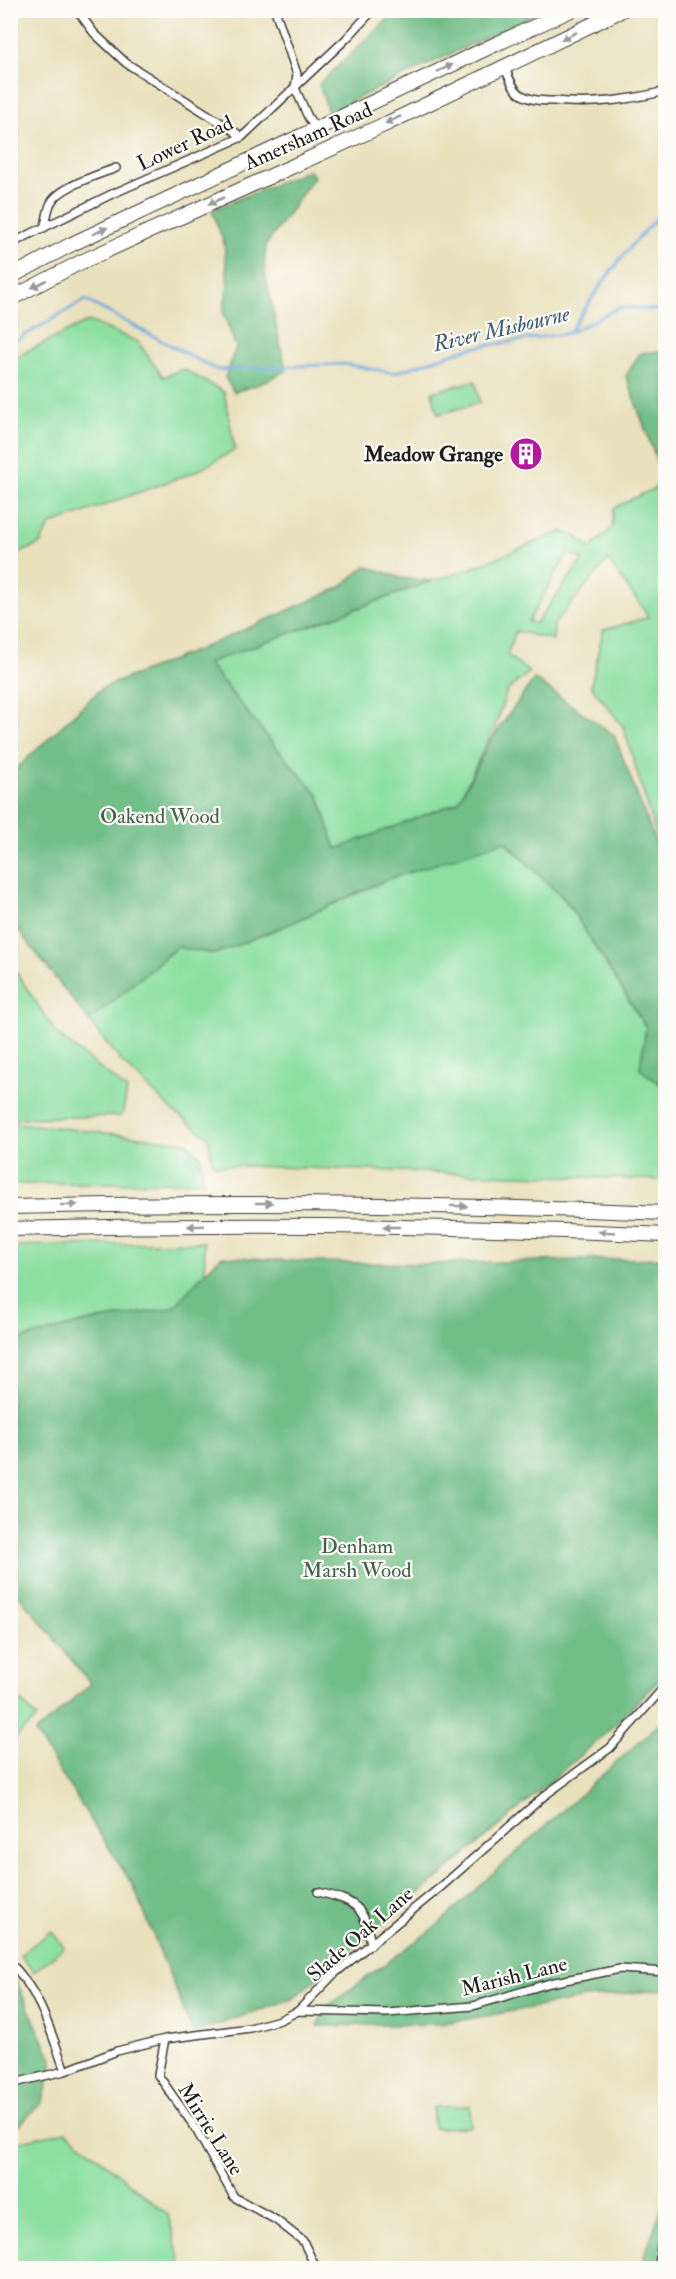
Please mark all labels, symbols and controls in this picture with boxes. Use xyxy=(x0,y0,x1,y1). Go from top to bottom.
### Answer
one-way arrow xyxy=(560,31,578,41)
one-way arrow xyxy=(437,63,454,72)
street label: Amersham Road xyxy=(239,96,377,177)
street label: Lower Road xyxy=(133,109,238,177)
one-way arrow xyxy=(385,116,402,125)
one-way arrow xyxy=(206,196,224,206)
one-way arrow xyxy=(91,227,108,236)
one-way arrow xyxy=(30,279,47,289)
water label: River Misbourne xyxy=(429,300,573,359)
building icon: Meadow Grange xyxy=(508,436,544,472)
place label: Meadow Grange xyxy=(363,441,503,468)
park label: Oakend Wood xyxy=(100,803,221,830)
one-way arrow xyxy=(254,1198,273,1208)
one-way arrow xyxy=(59,1200,78,1210)
one-way arrow xyxy=(449,1201,468,1210)
one-way arrow xyxy=(187,1221,206,1231)
one-way arrow xyxy=(382,1222,401,1232)
one-way arrow xyxy=(598,1228,617,1237)
park label: Denham Marsh Wood xyxy=(302,1533,412,1584)
street label: Slade Oak Lane xyxy=(301,1880,419,1988)
street label: Marish Lane xyxy=(458,1950,570,2003)
street label: Mirrie Lane xyxy=(172,2078,250,2181)

